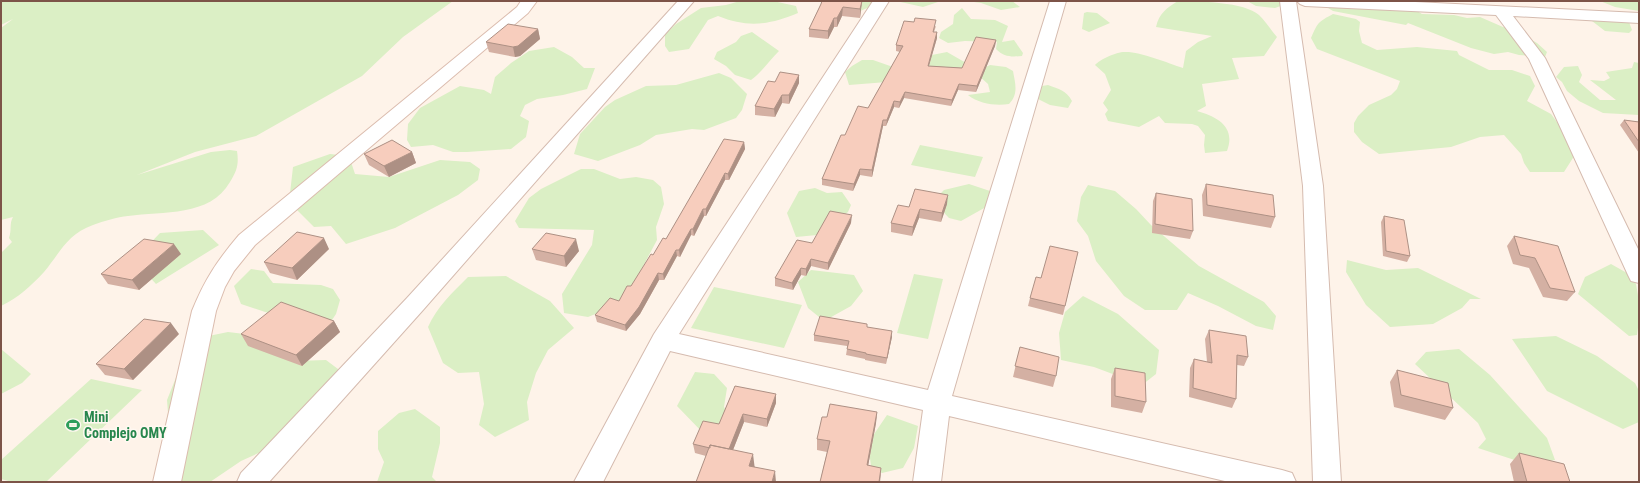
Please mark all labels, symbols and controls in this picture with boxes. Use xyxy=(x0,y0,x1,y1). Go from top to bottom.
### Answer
place label: Mini Complejo OMY xyxy=(84,409,167,441)
sports icon: Mini Complejo OMY xyxy=(65,417,81,433)

